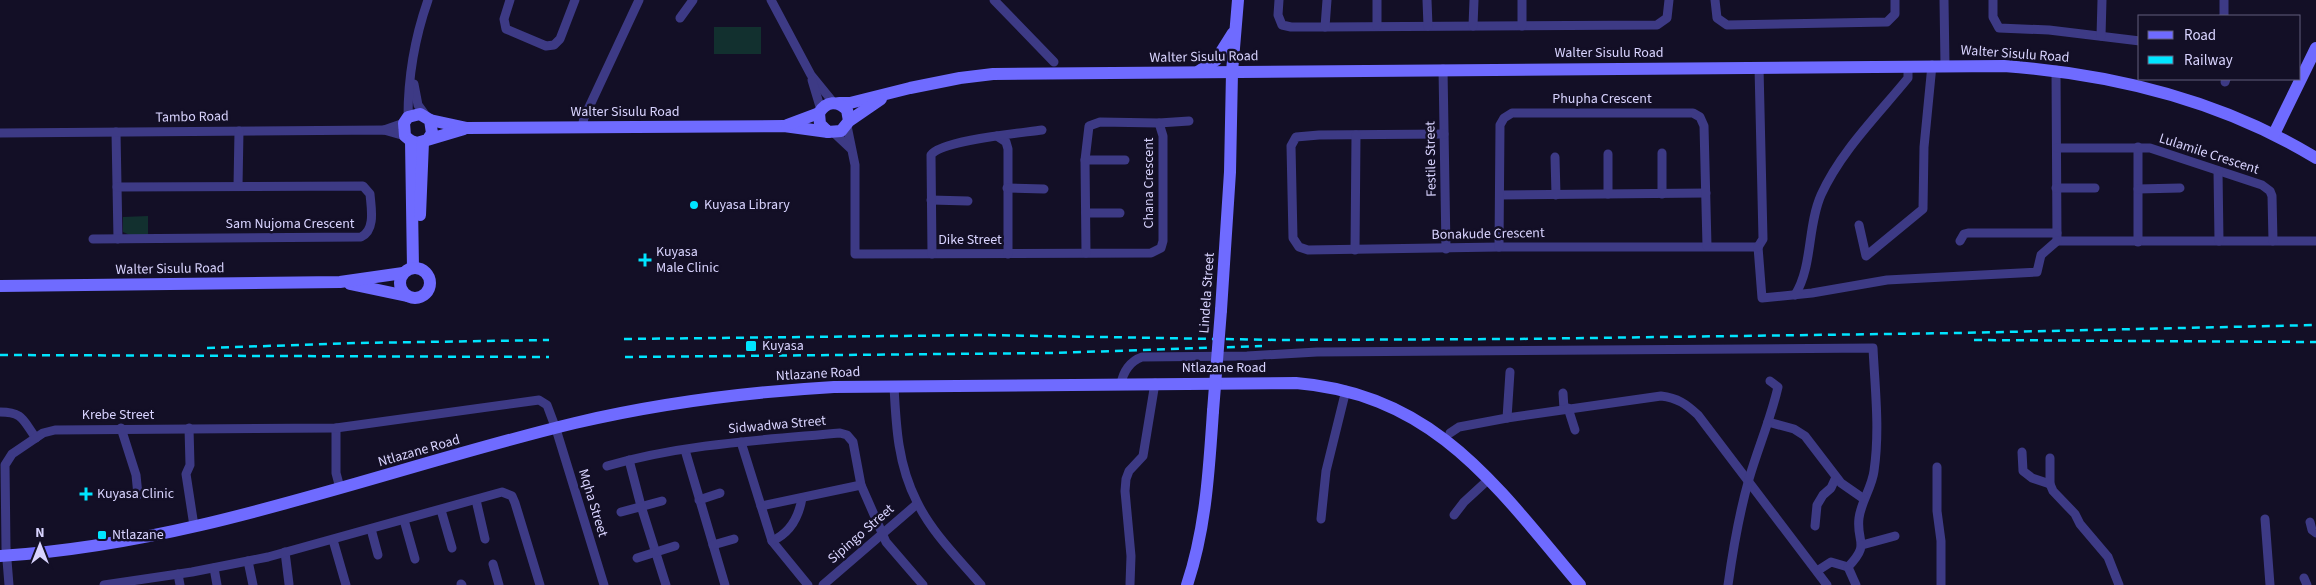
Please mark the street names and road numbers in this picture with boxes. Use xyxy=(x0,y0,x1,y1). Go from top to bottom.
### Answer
street label: Walter Sisulu Road xyxy=(1960,40,2070,68)
street label: Walter Sisulu Road xyxy=(1555,43,1663,63)
street label: Walter Sisulu Road xyxy=(1149,46,1259,68)
street label: Phupha Crescent xyxy=(1552,89,1652,109)
street label: Walter Sisulu Road xyxy=(571,102,679,122)
street label: Tambo Road xyxy=(155,106,229,128)
street label: Festile Street xyxy=(1420,121,1442,197)
street label: Lulamile Crescent xyxy=(2156,128,2262,180)
street label: Chana Crescent xyxy=(1139,137,1159,229)
street label: Sam Nujoma Crescent xyxy=(225,214,355,234)
street label: Bonakude Crescent xyxy=(1431,223,1545,245)
street label: Dike Street xyxy=(938,230,1002,250)
street label: Lindela Street xyxy=(1194,252,1220,334)
street label: Walter Sisulu Road xyxy=(115,258,225,280)
street label: Ntlazane Road xyxy=(1182,358,1266,378)
street label: Ntlazane Road xyxy=(775,362,861,386)
street label: Krebe Street xyxy=(82,405,154,425)
street label: Sidwadwa Street xyxy=(727,411,827,439)
street label: Ntlazane Road xyxy=(376,430,462,472)
street label: Mqha Street xyxy=(573,466,613,540)
street label: Sipingo Street xyxy=(823,499,899,568)

